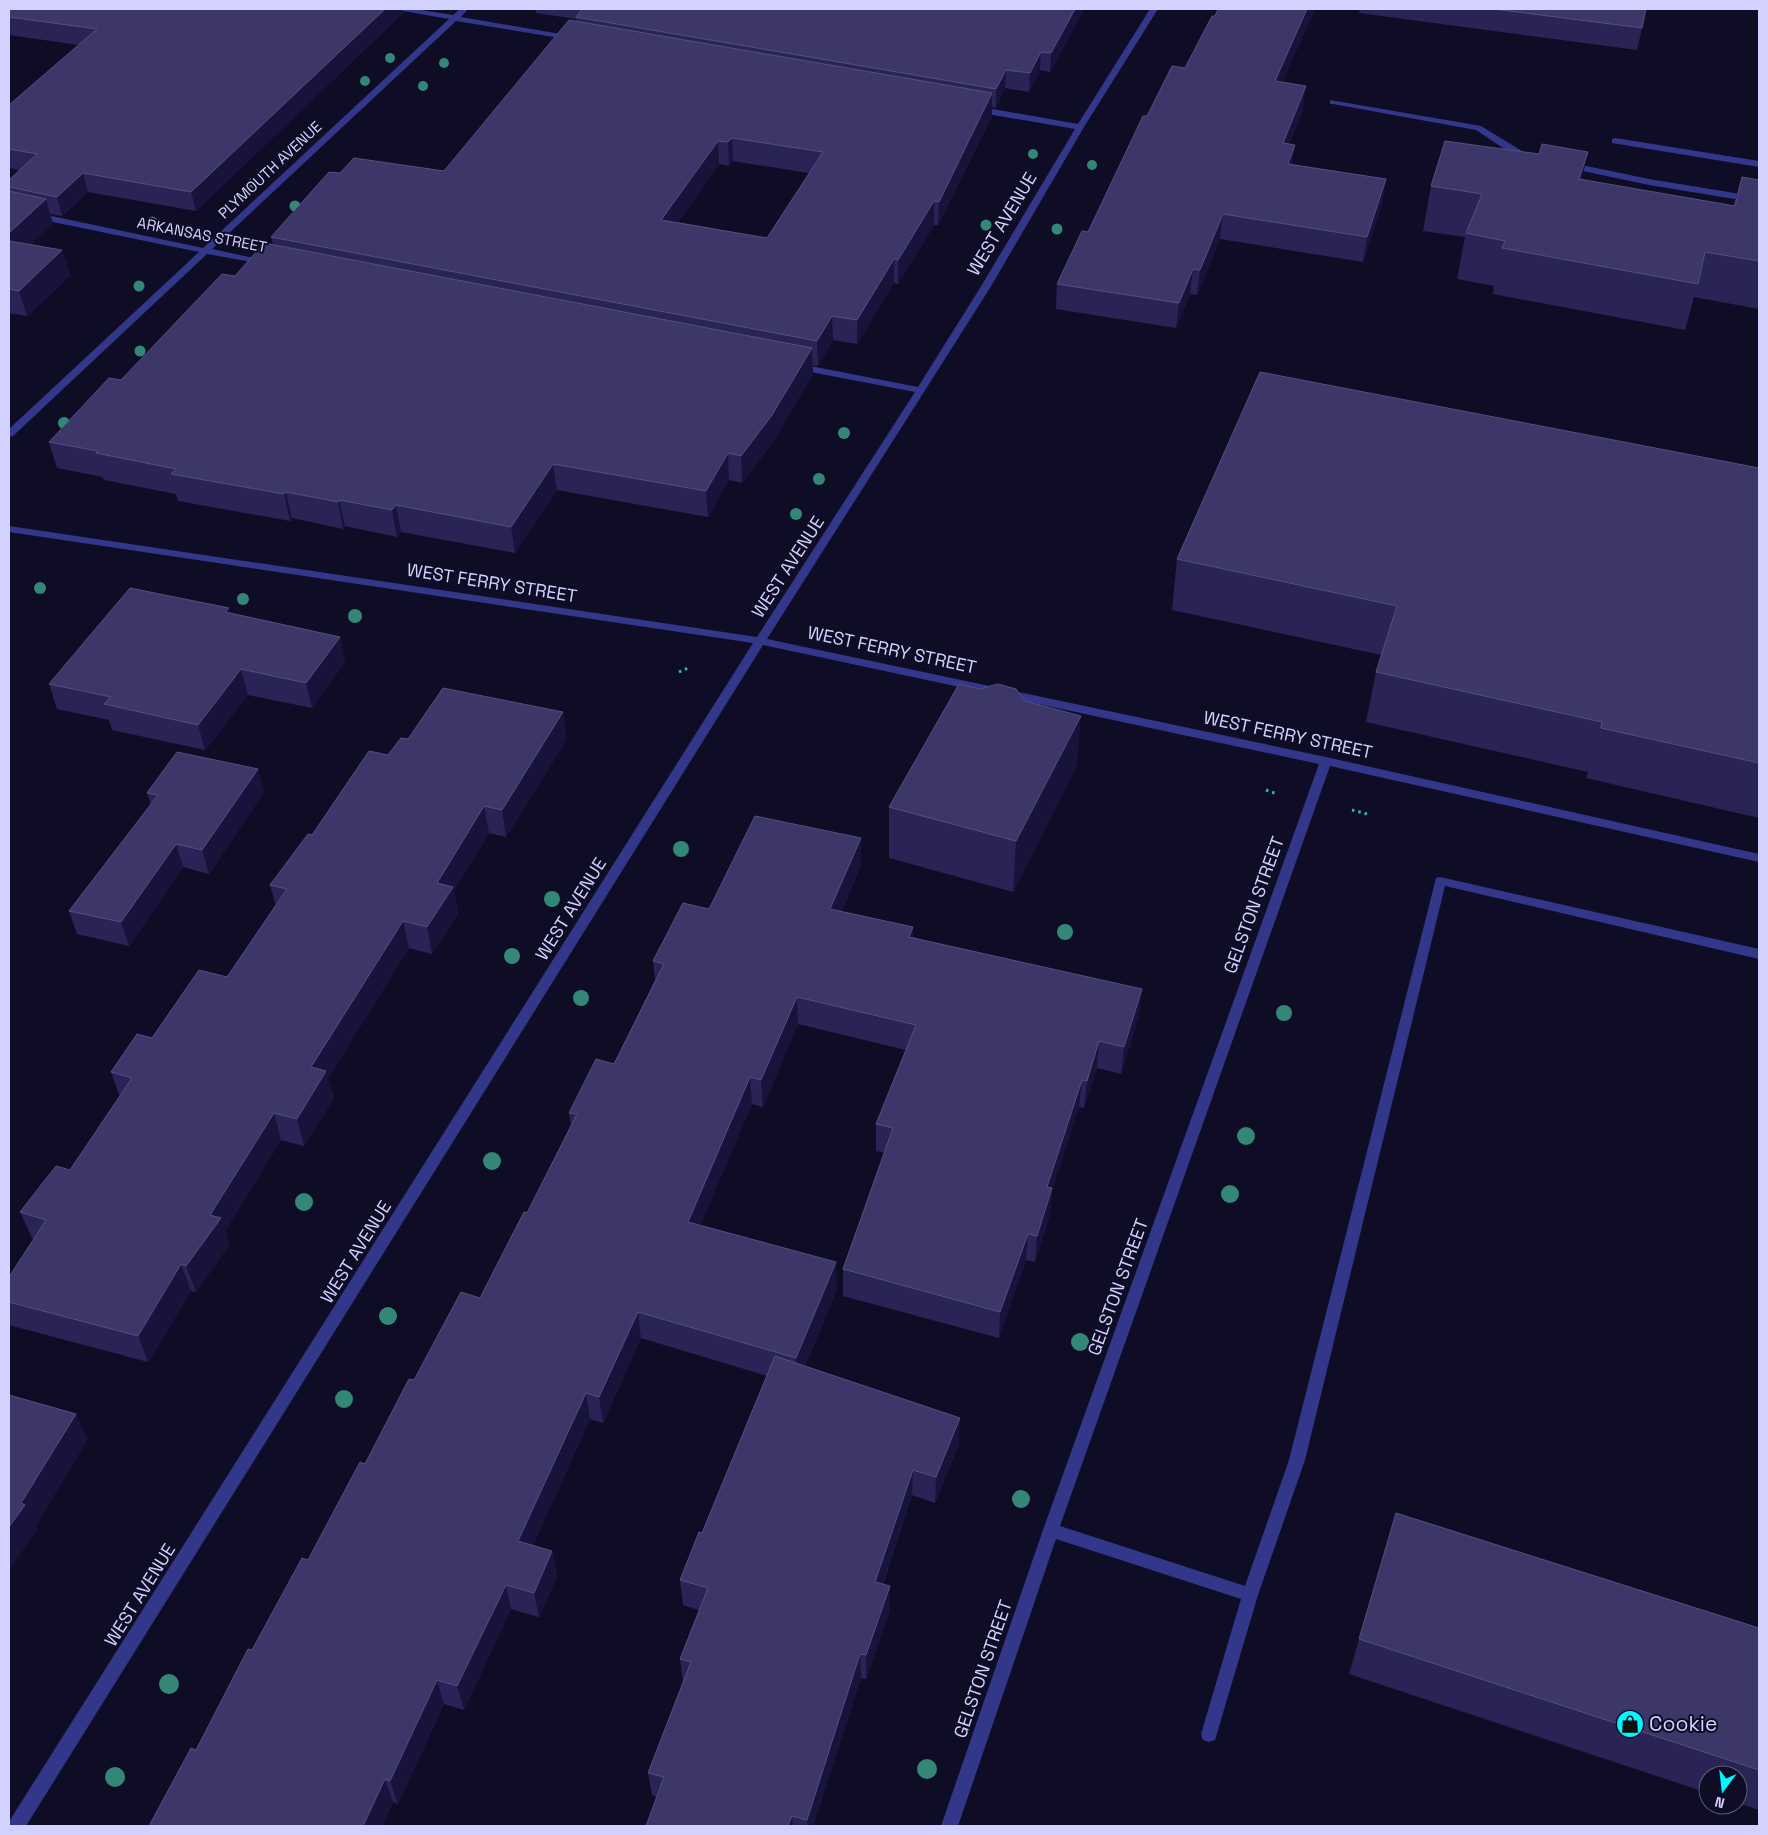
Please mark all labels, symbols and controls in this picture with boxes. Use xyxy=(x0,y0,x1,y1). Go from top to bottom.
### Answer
street label: PLYMOUTH AVENUE xyxy=(214,117,325,222)
street label: WEST AVENUE xyxy=(962,168,1041,280)
street label: ARKANSAS STREET xyxy=(136,213,269,256)
street label: WEST AVENUE xyxy=(746,512,829,622)
street label: WEST FERRY STREET xyxy=(405,558,579,607)
street label: WEST FERRY STREET xyxy=(806,620,979,679)
street label: WEST FERRY STREET xyxy=(1202,705,1375,764)
street label: GELSTON STREET xyxy=(1218,833,1289,977)
street label: WEST AVENUE xyxy=(530,853,611,964)
street label: WEST AVENUE xyxy=(315,1196,396,1307)
street label: GELSTON STREET xyxy=(1082,1215,1153,1359)
street label: WEST AVENUE xyxy=(99,1539,180,1650)
street label: GELSTON STREET xyxy=(948,1597,1017,1741)
shop icon: Cookie xyxy=(1615,1709,1645,1739)
place label: Cookie xyxy=(1649,1710,1717,1737)
north arrow xyxy=(1698,1765,1748,1815)
text: N xyxy=(1713,1793,1727,1812)

